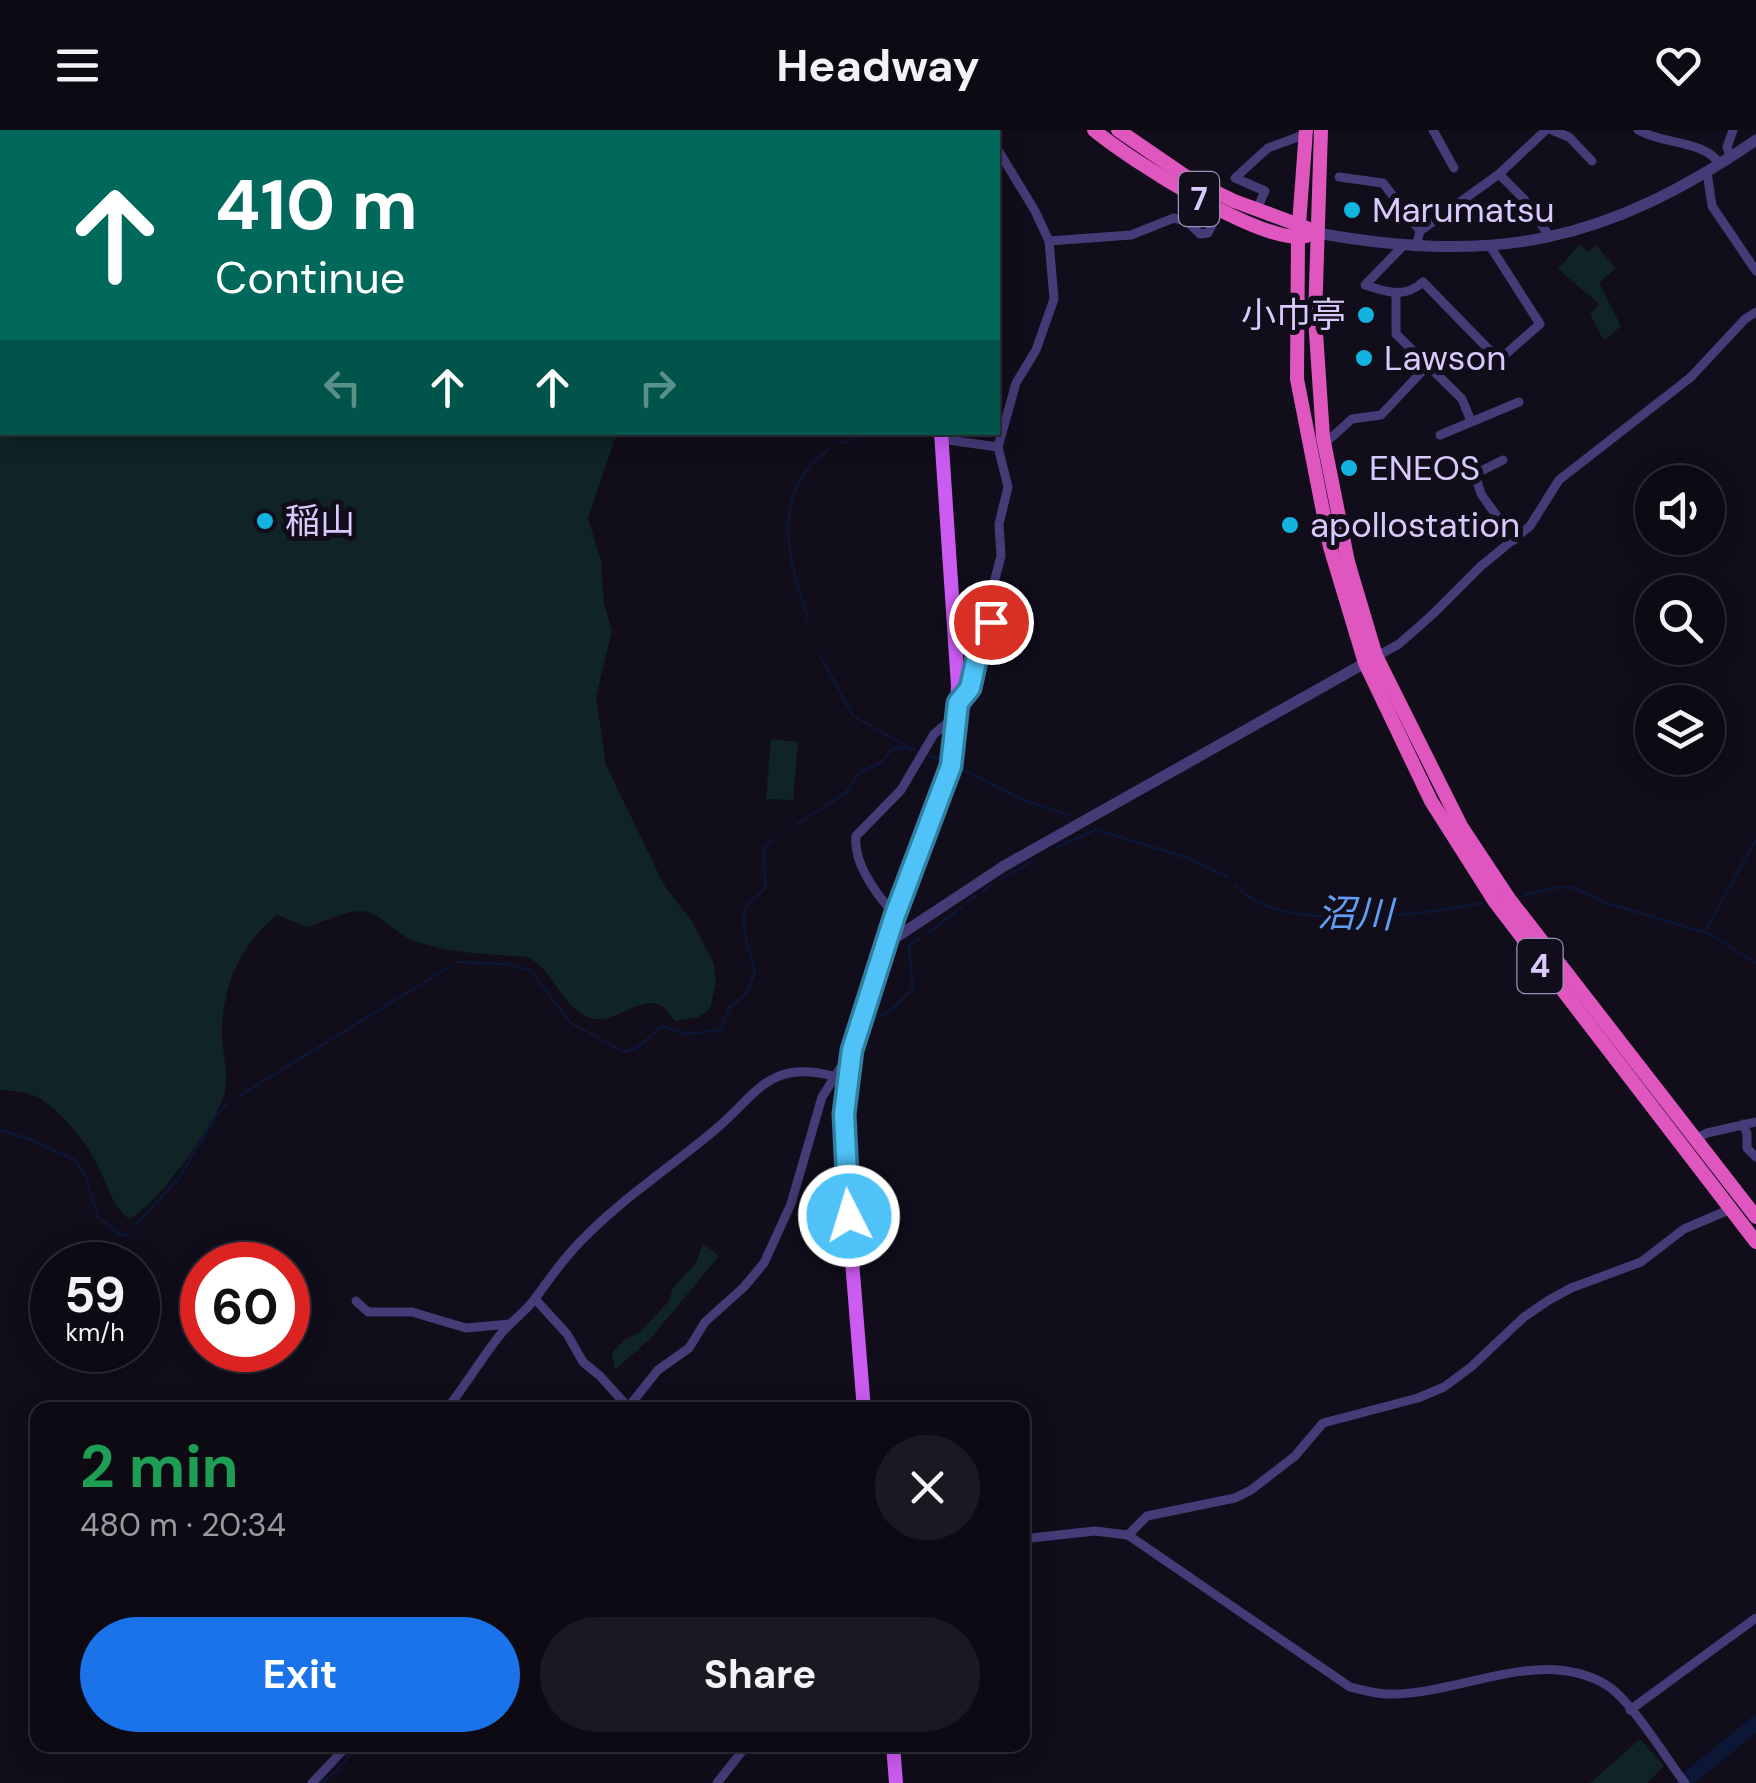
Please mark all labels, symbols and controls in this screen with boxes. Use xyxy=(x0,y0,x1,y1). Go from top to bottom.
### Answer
text: Headway xyxy=(776,36,980,95)
icon: menu xyxy=(50,38,105,93)
icon: heart xyxy=(1651,38,1706,93)
text: 410 m xyxy=(215,160,418,251)
icon: ahead xyxy=(50,170,180,300)
road number: 7 xyxy=(1179,172,1219,226)
place label: Marumatsu xyxy=(1372,187,1555,233)
marker: Marumatsu xyxy=(1341,199,1363,221)
text: Continue xyxy=(215,248,405,307)
place label: 小巾亭 xyxy=(1241,292,1346,338)
marker: 小巾亭 xyxy=(1355,304,1377,326)
place label: Lawson xyxy=(1384,335,1506,381)
marker: Lawson xyxy=(1353,347,1375,369)
icon: left xyxy=(315,360,370,415)
icon: ahead xyxy=(420,360,475,415)
icon: ahead xyxy=(525,360,580,415)
icon: right xyxy=(630,360,685,415)
place label: ENEOS xyxy=(1369,445,1480,491)
marker: ENEOS xyxy=(1338,457,1360,479)
map controls xyxy=(1635,465,1725,775)
button: sound xyxy=(1635,465,1725,555)
place label: 稲山 xyxy=(285,498,355,544)
place label: apollostation xyxy=(1310,502,1520,548)
marker: 稲山 xyxy=(254,510,276,532)
marker: apollostation xyxy=(1279,514,1301,536)
button: search xyxy=(1635,575,1725,665)
pin xyxy=(949,580,1034,665)
icon: arrive xyxy=(964,595,1019,650)
button: layers xyxy=(1635,685,1725,775)
water label: 沼川 xyxy=(1317,888,1397,940)
road number: 4 xyxy=(1518,939,1562,993)
position arrow xyxy=(797,1164,901,1268)
speed limit sign: 60 xyxy=(180,1242,310,1372)
text: 59 xyxy=(64,1262,126,1328)
text: km/h xyxy=(65,1316,125,1349)
text: 2 min xyxy=(80,1427,239,1506)
button: close xyxy=(875,1435,980,1540)
text: 480 m · 20:34 xyxy=(80,1504,286,1546)
button: Exit xyxy=(80,1617,520,1732)
button: Share xyxy=(540,1617,980,1732)

